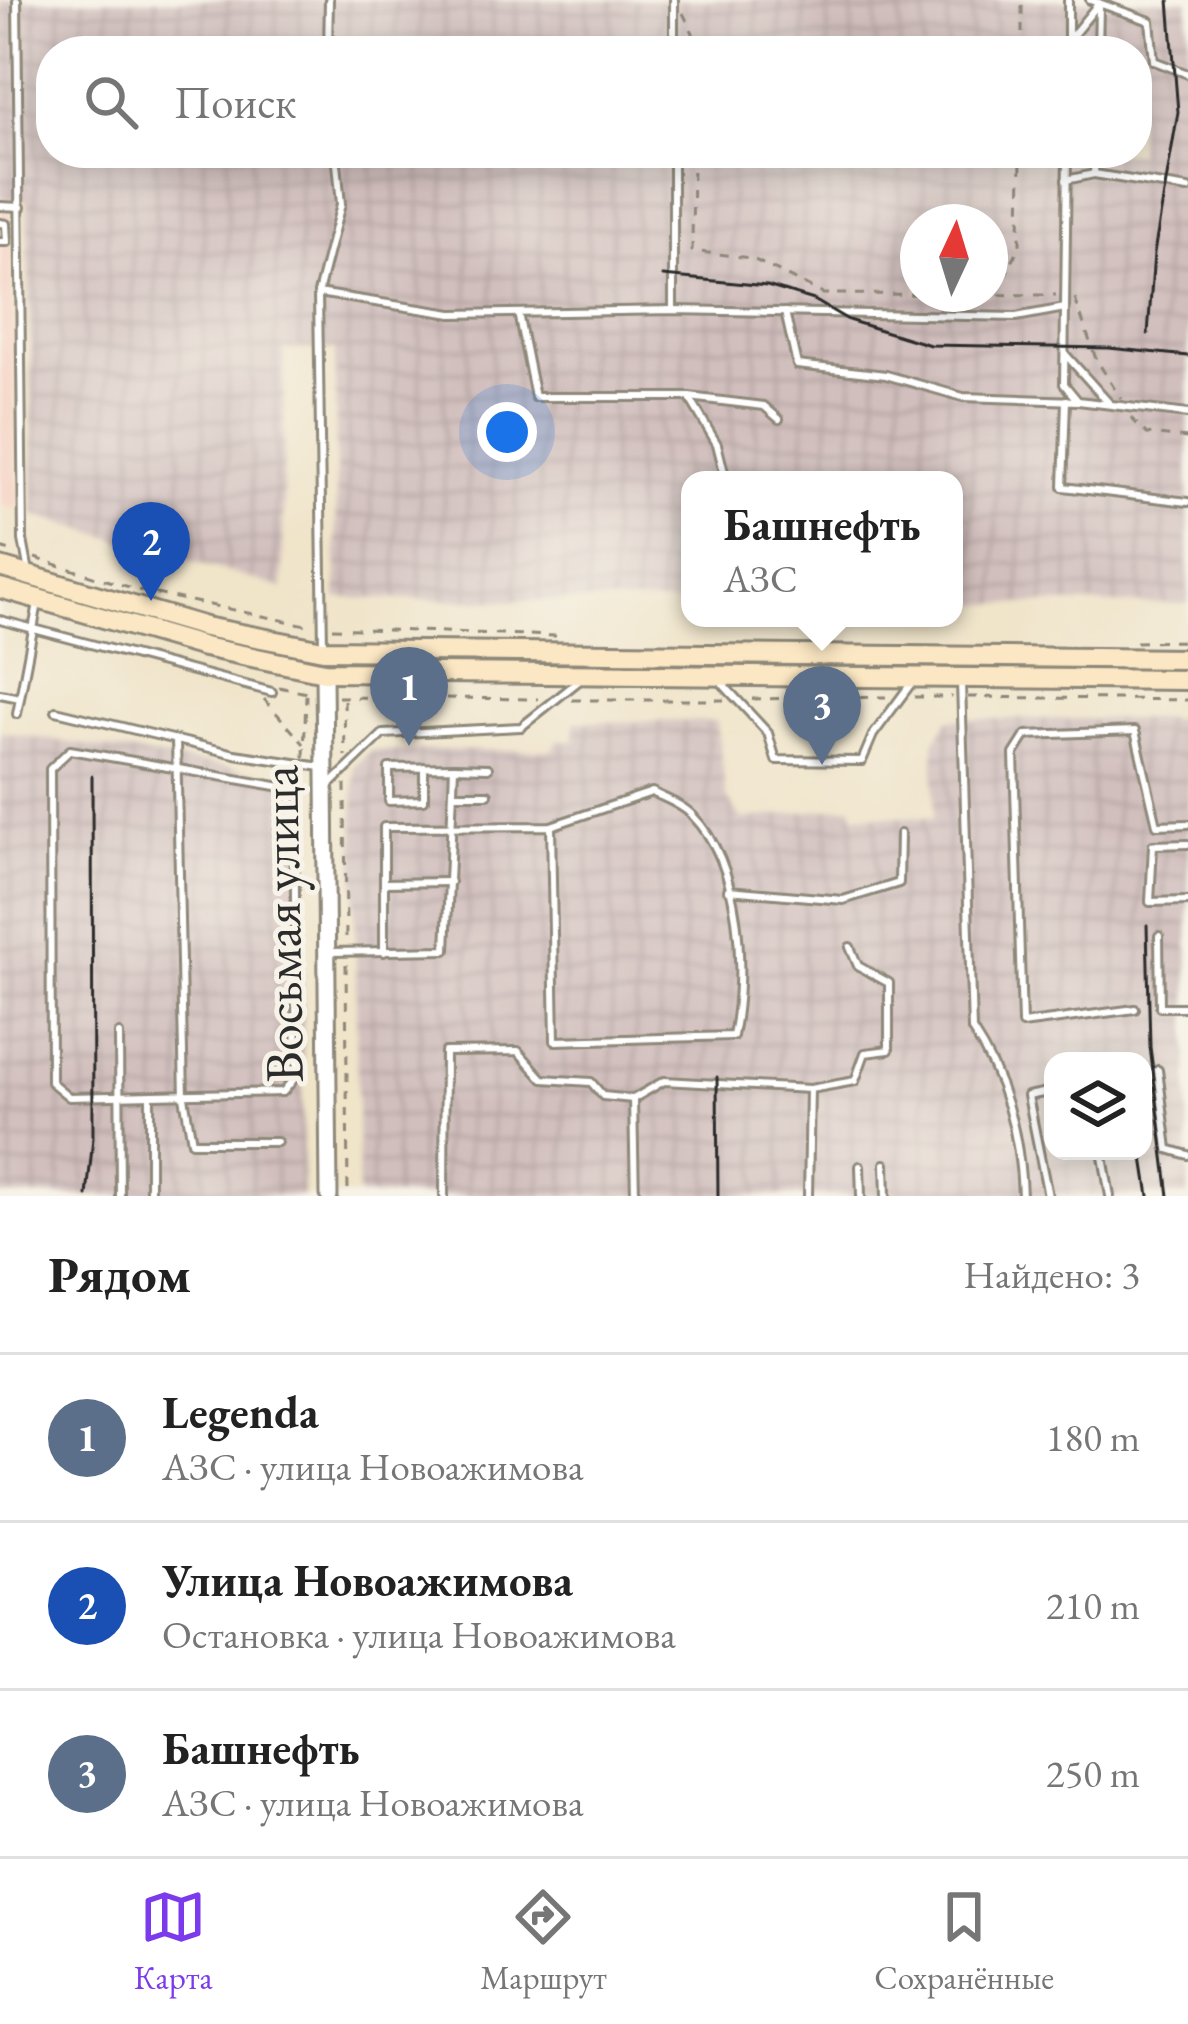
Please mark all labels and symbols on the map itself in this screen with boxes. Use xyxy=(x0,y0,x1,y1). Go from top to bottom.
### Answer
north arrow xyxy=(900,204,1008,312)
your location xyxy=(477,402,537,462)
pin: 2 xyxy=(112,502,190,601)
pin: 1 xyxy=(370,647,448,746)
pin: 3 xyxy=(783,666,861,765)
street label: Восьмая улица xyxy=(243,764,319,1083)

